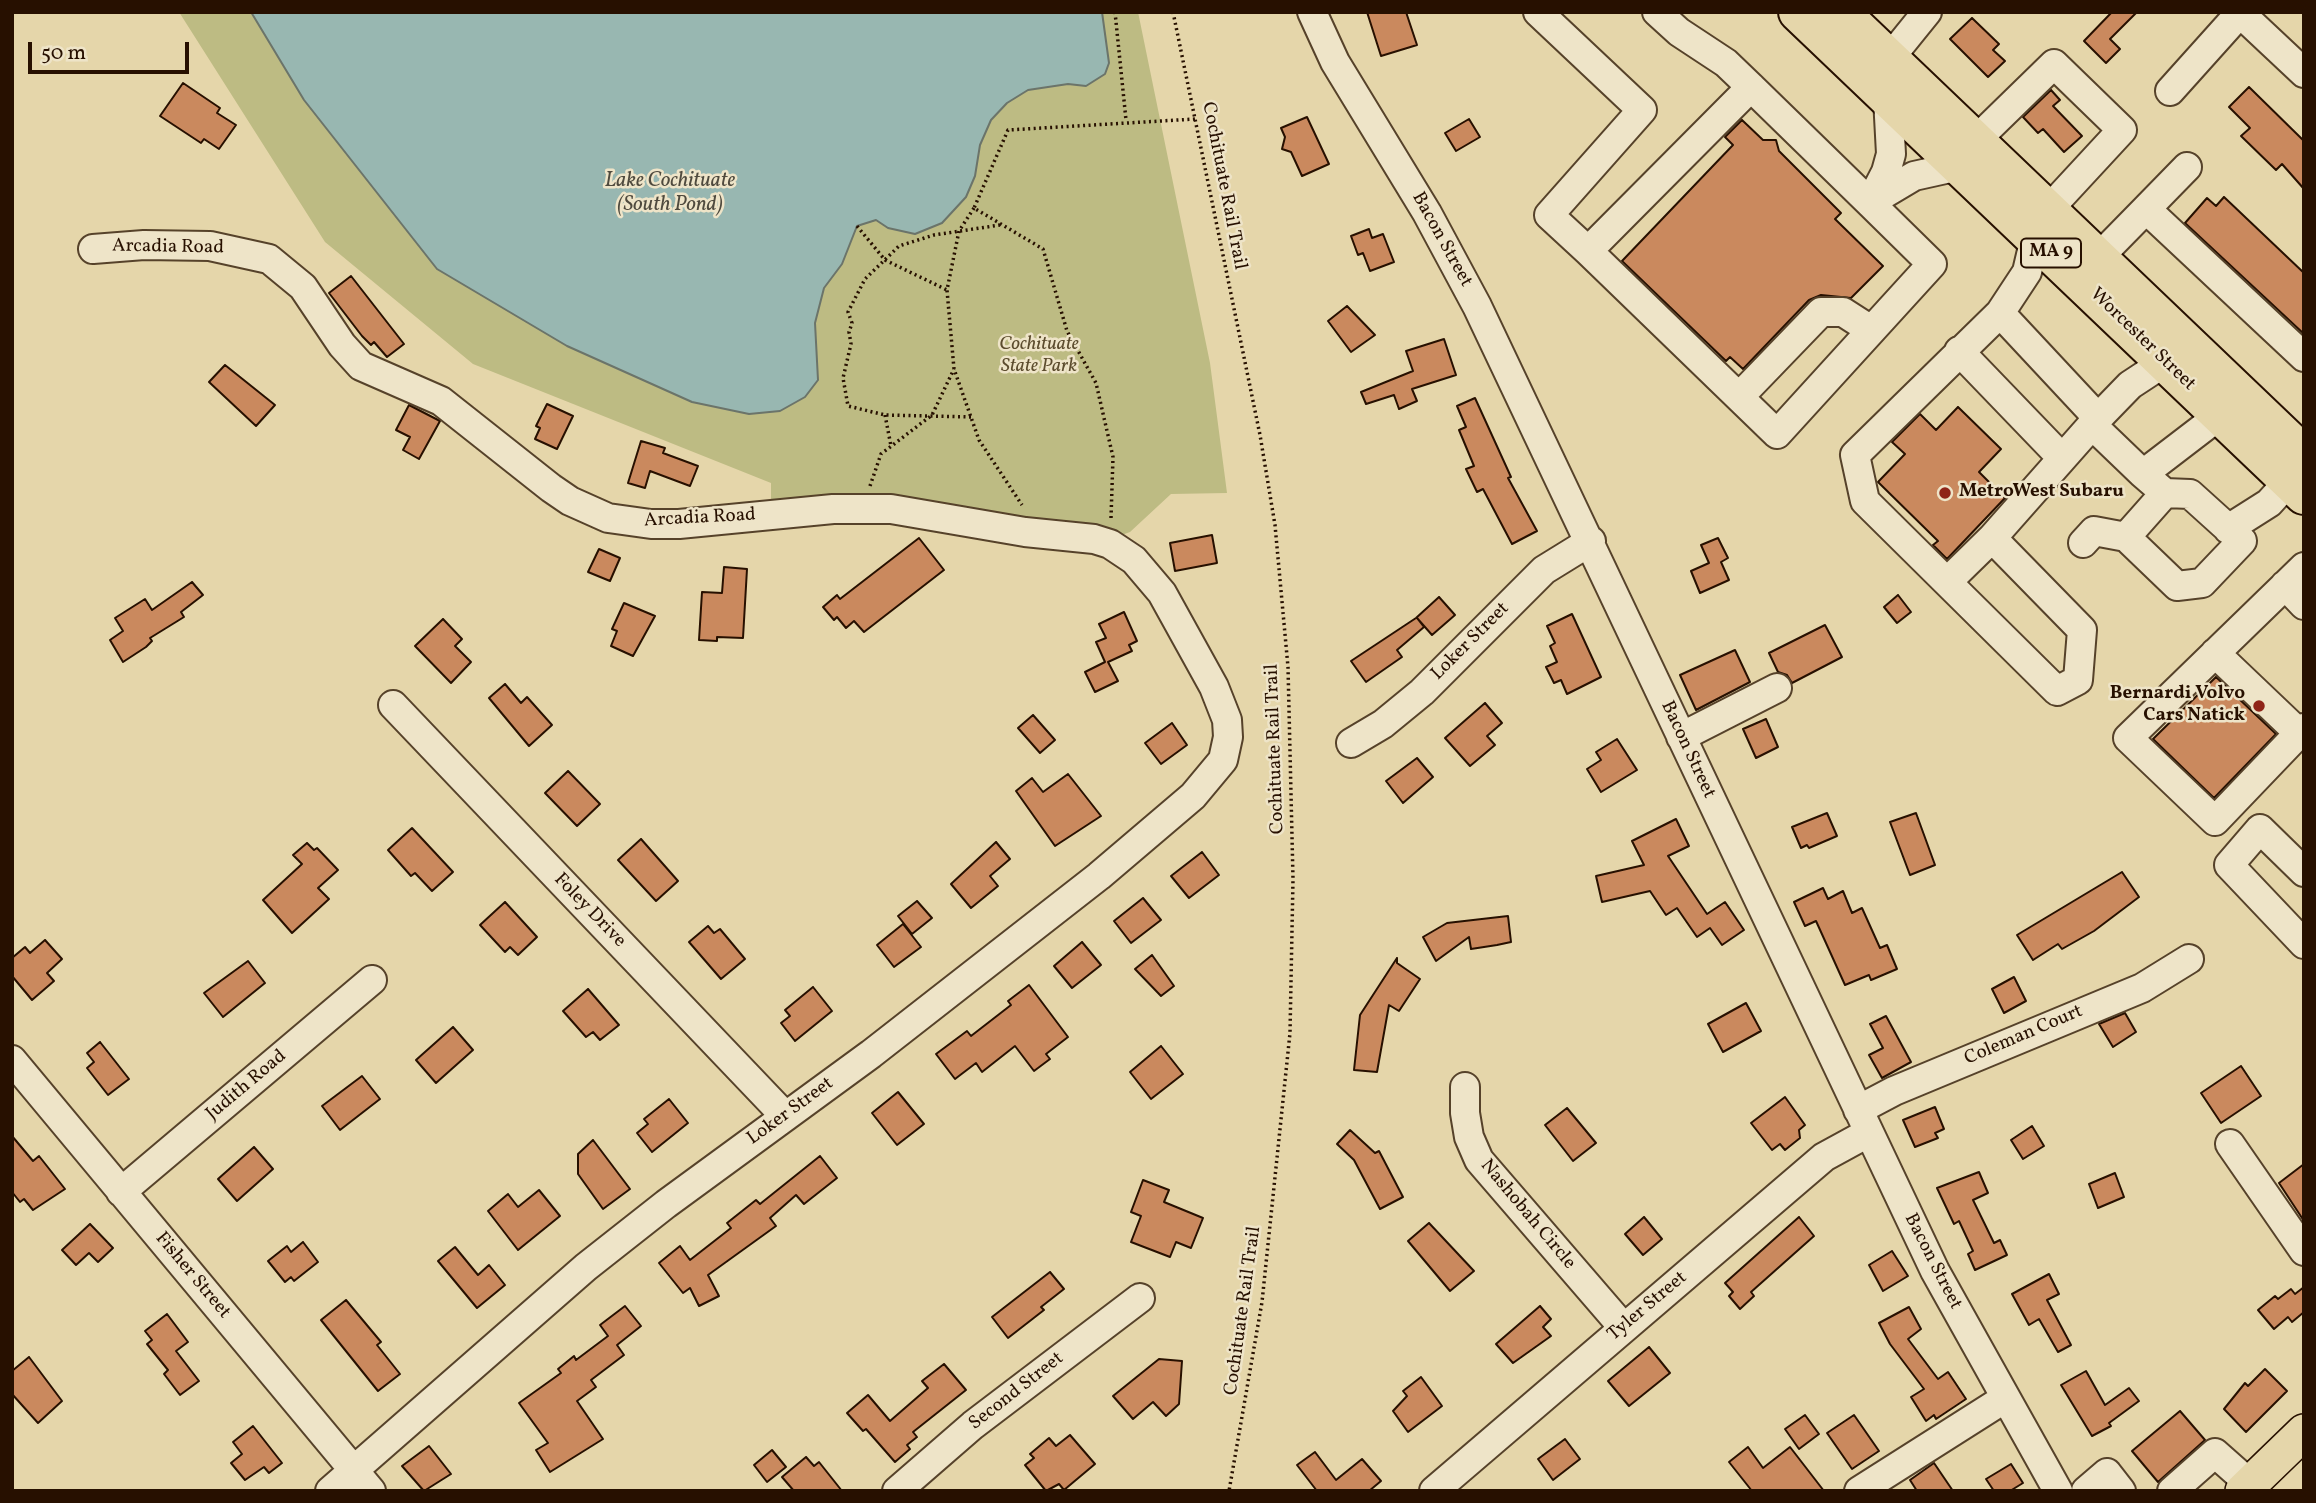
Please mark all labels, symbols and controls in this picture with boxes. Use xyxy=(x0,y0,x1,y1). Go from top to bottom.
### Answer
scale bar xyxy=(32,28,192,72)
text: 50 m xyxy=(41,39,86,68)
street label: Cochituate Rail Trail xyxy=(1196,100,1250,272)
water label: Lake Cochituate (South Pond) xyxy=(605,169,735,219)
street label: Bacon Street xyxy=(1406,189,1476,291)
street label: Arcadia Road xyxy=(112,236,224,260)
road number: MA 9 xyxy=(2021,239,2081,268)
street label: Worcester Street xyxy=(2084,284,2200,396)
park label: Cochituate State Park xyxy=(999,335,1079,379)
place label: MetroWest Subaru xyxy=(1959,482,2124,504)
marker: MetroWest Subaru xyxy=(1937,485,1953,501)
street label: Arcadia Road xyxy=(644,505,756,533)
street label: Loker Street xyxy=(1427,598,1515,686)
street label: Cochituate Rail Trail xyxy=(1262,664,1290,834)
place label: Bernardi Volvo Cars Natick xyxy=(2110,684,2245,728)
street label: Bacon Street xyxy=(1655,698,1719,802)
marker: Bernardi Volvo Cars Natick xyxy=(2251,698,2267,714)
street label: Foley Drive xyxy=(548,869,630,953)
street label: Coleman Court xyxy=(1961,1001,2087,1071)
street label: Judith Road xyxy=(202,1046,292,1126)
street label: Loker Street xyxy=(743,1073,839,1151)
street label: Nashobah Circle xyxy=(1474,1155,1580,1275)
street label: Bacon Street xyxy=(1898,1210,1966,1314)
street label: Cochituate Rail Trail xyxy=(1221,1225,1267,1397)
street label: Fisher Street xyxy=(149,1228,235,1324)
street label: Tyler Street xyxy=(1604,1267,1692,1347)
street label: Second Street xyxy=(965,1348,1069,1436)

